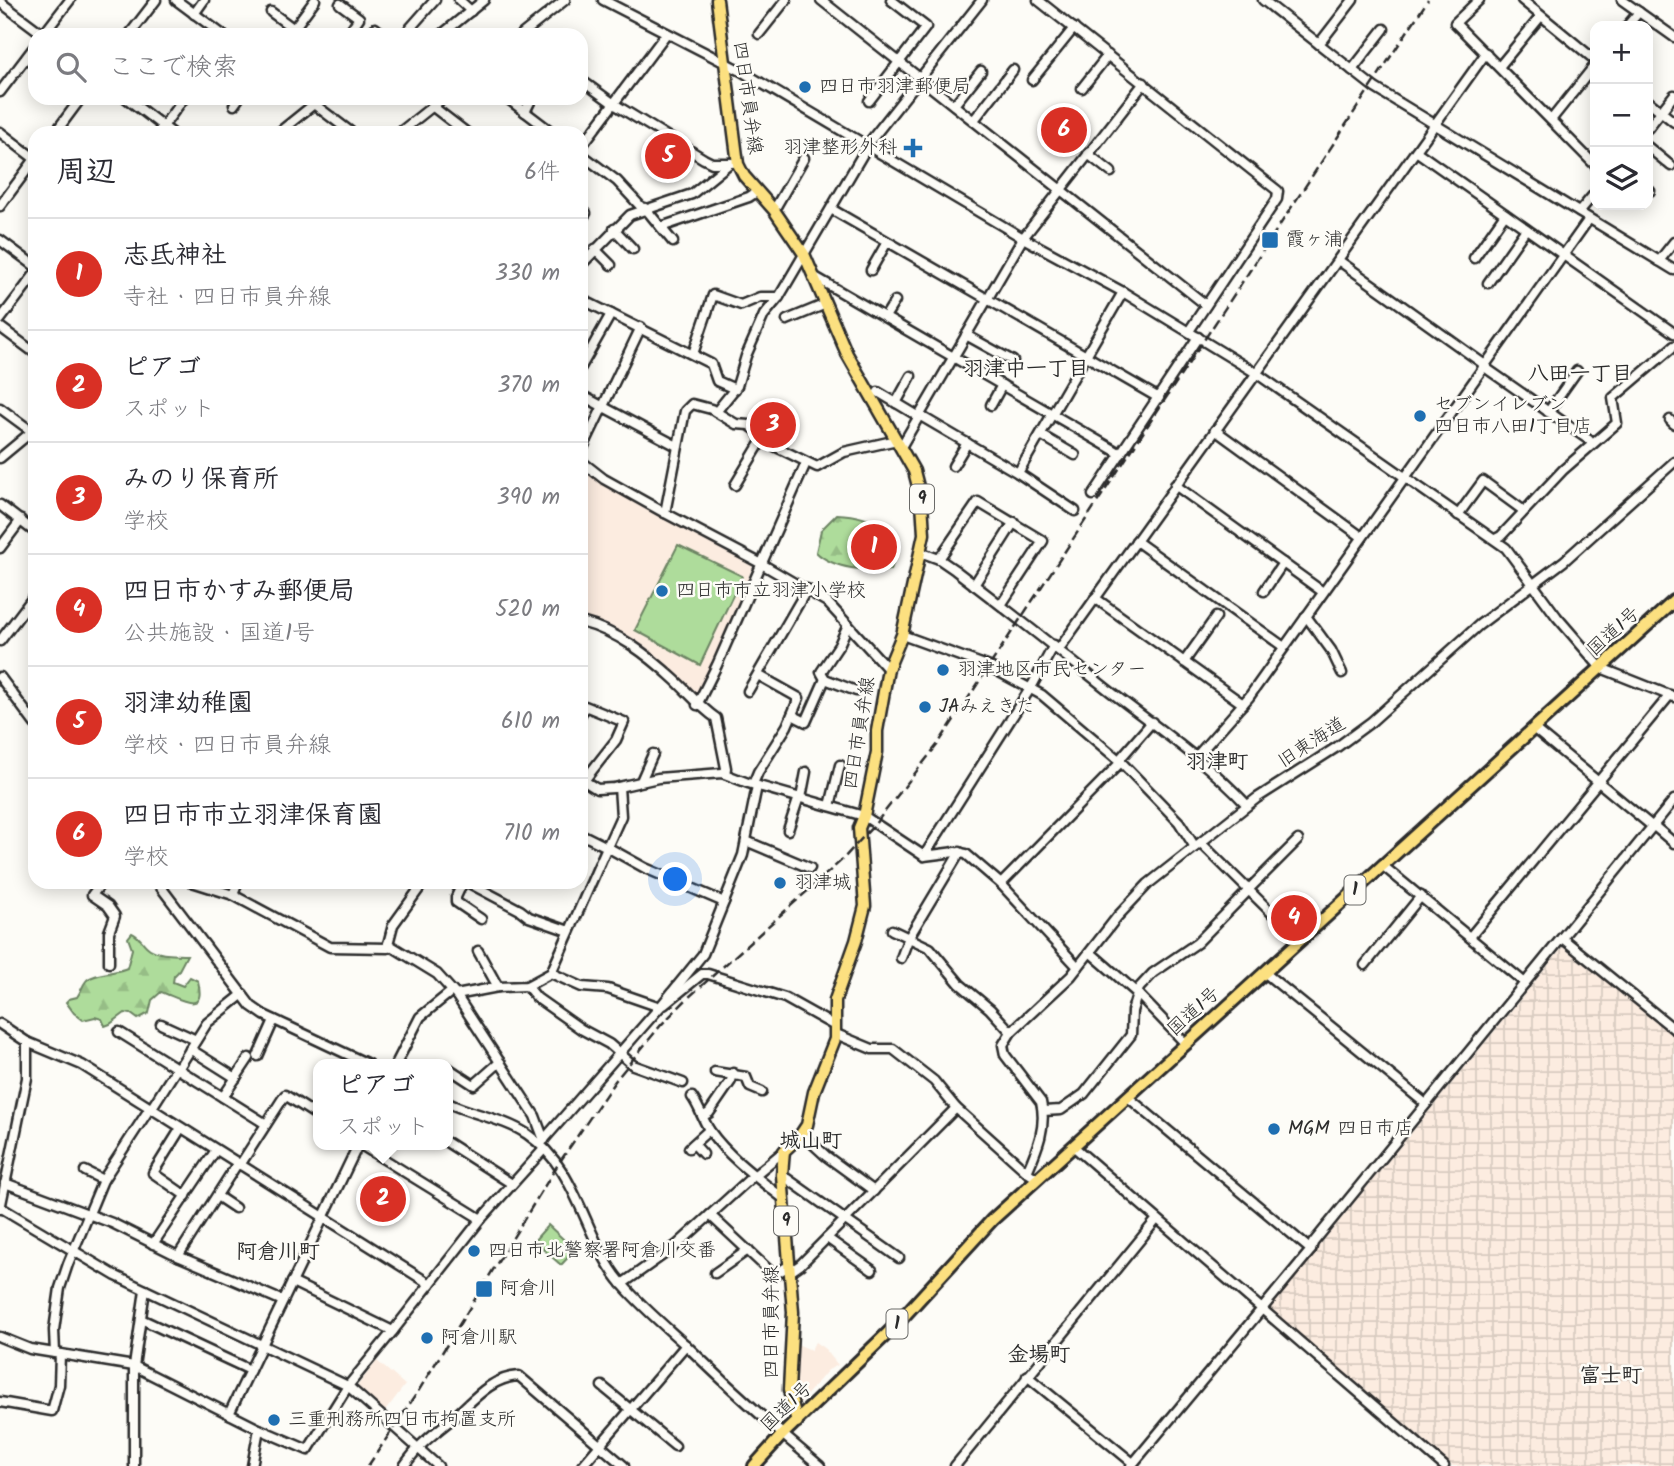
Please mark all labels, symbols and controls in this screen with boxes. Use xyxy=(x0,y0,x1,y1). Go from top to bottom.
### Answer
map controls xyxy=(1590,21,1653,210)
button: + xyxy=(1590,21,1653,84)
search box xyxy=(28,28,588,105)
street label: 四日市員弁線 xyxy=(724,39,770,157)
text: ここで検索 xyxy=(108,47,238,89)
icon: search xyxy=(52,48,90,86)
place label: 四日市羽津郵便局 xyxy=(819,72,971,102)
marker: 四日市羽津郵便局 xyxy=(797,79,813,95)
button: − xyxy=(1590,84,1653,147)
pin: 6 xyxy=(1041,104,1087,156)
pin: 5 xyxy=(645,130,691,182)
place label: 羽津整形外科 xyxy=(783,133,897,163)
marker: 羽津整形外科 xyxy=(903,138,923,158)
button: layers xyxy=(1590,147,1653,210)
text: 周辺 xyxy=(56,149,116,197)
text: 6件 xyxy=(524,155,560,191)
place label: 霞ヶ浦 xyxy=(1286,225,1343,255)
marker: 霞ヶ浦 xyxy=(1260,230,1280,250)
text: 志氐神社 xyxy=(123,235,227,277)
text: 1 xyxy=(76,256,82,292)
text: 330 m xyxy=(495,256,560,292)
text: 寺社 · 四日市員弁線 xyxy=(123,280,331,316)
text: ピアゴ xyxy=(123,347,201,389)
district label: 羽津中一丁目 xyxy=(963,353,1089,386)
district label: 八田一丁目 xyxy=(1528,358,1633,391)
text: 2 xyxy=(72,368,86,404)
text: 370 m xyxy=(497,368,560,404)
place label: セブンイレブン 四日市八田1丁目店 xyxy=(1434,390,1592,442)
text: スポット xyxy=(123,392,215,428)
pin: 3 xyxy=(750,399,796,451)
marker: セブンイレブン 四日市八田1丁目店 xyxy=(1412,408,1428,424)
text: みのり保育所 xyxy=(123,459,279,501)
text: 3 xyxy=(73,480,85,516)
text: 390 m xyxy=(497,480,560,516)
road number: 9 xyxy=(910,485,934,514)
text: 学校 xyxy=(123,504,169,540)
pin: 1 xyxy=(851,521,897,573)
text: 四日市かすみ郵便局 xyxy=(123,571,355,613)
place label: 四日市市立羽津小学校 xyxy=(676,576,866,606)
marker: 四日市市立羽津小学校 xyxy=(654,583,670,599)
text: 4 xyxy=(73,592,85,628)
text: 520 m xyxy=(495,592,560,628)
street label: 国道1号 xyxy=(1581,600,1647,664)
text: 公共施設 · 国道1号 xyxy=(123,616,315,652)
place label: 羽津地区市民センター xyxy=(957,655,1146,685)
marker: 羽津地区市民センター xyxy=(935,662,951,678)
street label: 四日市員弁線 xyxy=(836,674,884,792)
text: 羽津幼稚園 xyxy=(123,683,253,725)
place label: JAみえきた xyxy=(939,692,1035,722)
marker: JAみえきた xyxy=(917,699,933,715)
text: 5 xyxy=(73,704,85,740)
text: 610 m xyxy=(501,704,560,740)
street label: 旧東海道 xyxy=(1272,710,1352,776)
text: 学校 · 四日市員弁線 xyxy=(123,728,331,764)
district label: 羽津町 xyxy=(1186,746,1249,779)
text: 四日市市立羽津保育園 xyxy=(123,795,383,837)
text: 6 xyxy=(73,816,85,852)
text: 710 m xyxy=(503,816,560,852)
text: 学校 xyxy=(123,840,169,876)
your location xyxy=(658,862,692,896)
place label: 羽津城 xyxy=(794,868,851,898)
marker: 羽津城 xyxy=(772,875,788,891)
road number: 1 xyxy=(1344,876,1366,904)
pin: 4 xyxy=(1271,892,1317,944)
street label: 国道1号 xyxy=(1161,980,1227,1044)
popup xyxy=(313,1059,453,1150)
text: ピアゴ xyxy=(337,1065,415,1107)
text: スポット xyxy=(337,1110,429,1146)
place label: MGM 四日市店 xyxy=(1288,1114,1413,1144)
marker: MGM 四日市店 xyxy=(1266,1121,1282,1137)
district label: 城山町 xyxy=(780,1125,843,1158)
pin: 2 xyxy=(360,1173,406,1225)
road number: 9 xyxy=(774,1206,798,1236)
district label: 阿倉川町 xyxy=(236,1236,320,1269)
place label: 四日市北警察署阿倉川交番 xyxy=(488,1236,716,1266)
marker: 四日市北警察署阿倉川交番 xyxy=(466,1243,482,1259)
street label: 四日市員弁線 xyxy=(757,1265,787,1379)
place label: 阿倉川 xyxy=(500,1274,557,1304)
marker: 阿倉川 xyxy=(474,1279,494,1299)
road number: 1 xyxy=(886,1310,908,1338)
place label: 阿倉川駅 xyxy=(441,1323,517,1353)
marker: 阿倉川駅 xyxy=(419,1330,435,1346)
district label: 金場町 xyxy=(1008,1339,1071,1372)
district label: 富士町 xyxy=(1580,1360,1643,1393)
street label: 国道1号 xyxy=(754,1374,820,1440)
place label: 三重刑務所四日市拘置支所 xyxy=(288,1405,516,1435)
marker: 三重刑務所四日市拘置支所 xyxy=(266,1412,282,1428)

